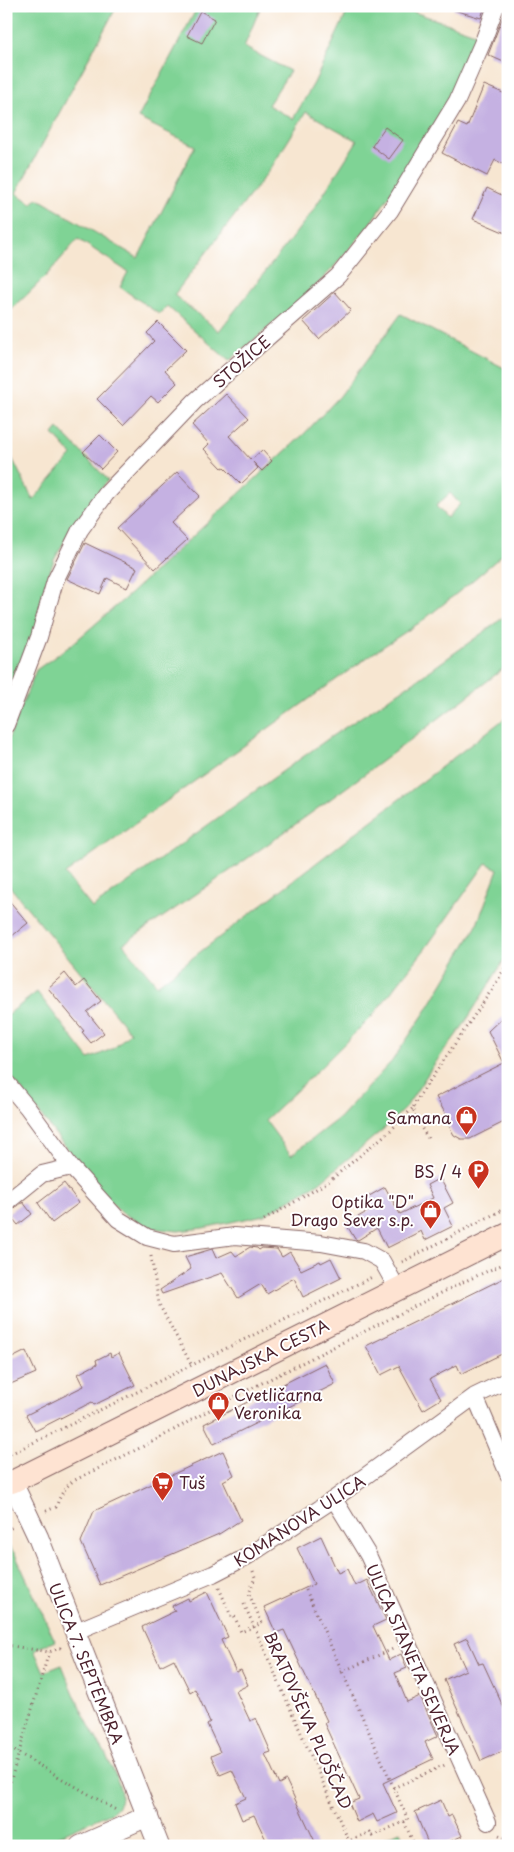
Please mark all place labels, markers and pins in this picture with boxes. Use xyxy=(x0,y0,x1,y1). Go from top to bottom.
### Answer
place label: Samana xyxy=(387,1105,451,1129)
shop icon: Samana xyxy=(455,1105,479,1136)
place label: BS / 4 xyxy=(414,1159,462,1183)
parking icon: BS / 4 xyxy=(466,1159,490,1190)
place label: Optika "D" Drago Sever s.p. xyxy=(290,1189,414,1231)
shop icon: Optika "D" Drago Sever s.p. xyxy=(418,1198,442,1229)
place label: Cvetličarna Veronika xyxy=(234,1382,322,1424)
shop icon: Cvetličarna Veronika xyxy=(206,1391,230,1422)
supermarket icon: Tuš xyxy=(151,1470,175,1501)
place label: Tuš xyxy=(179,1470,205,1494)

